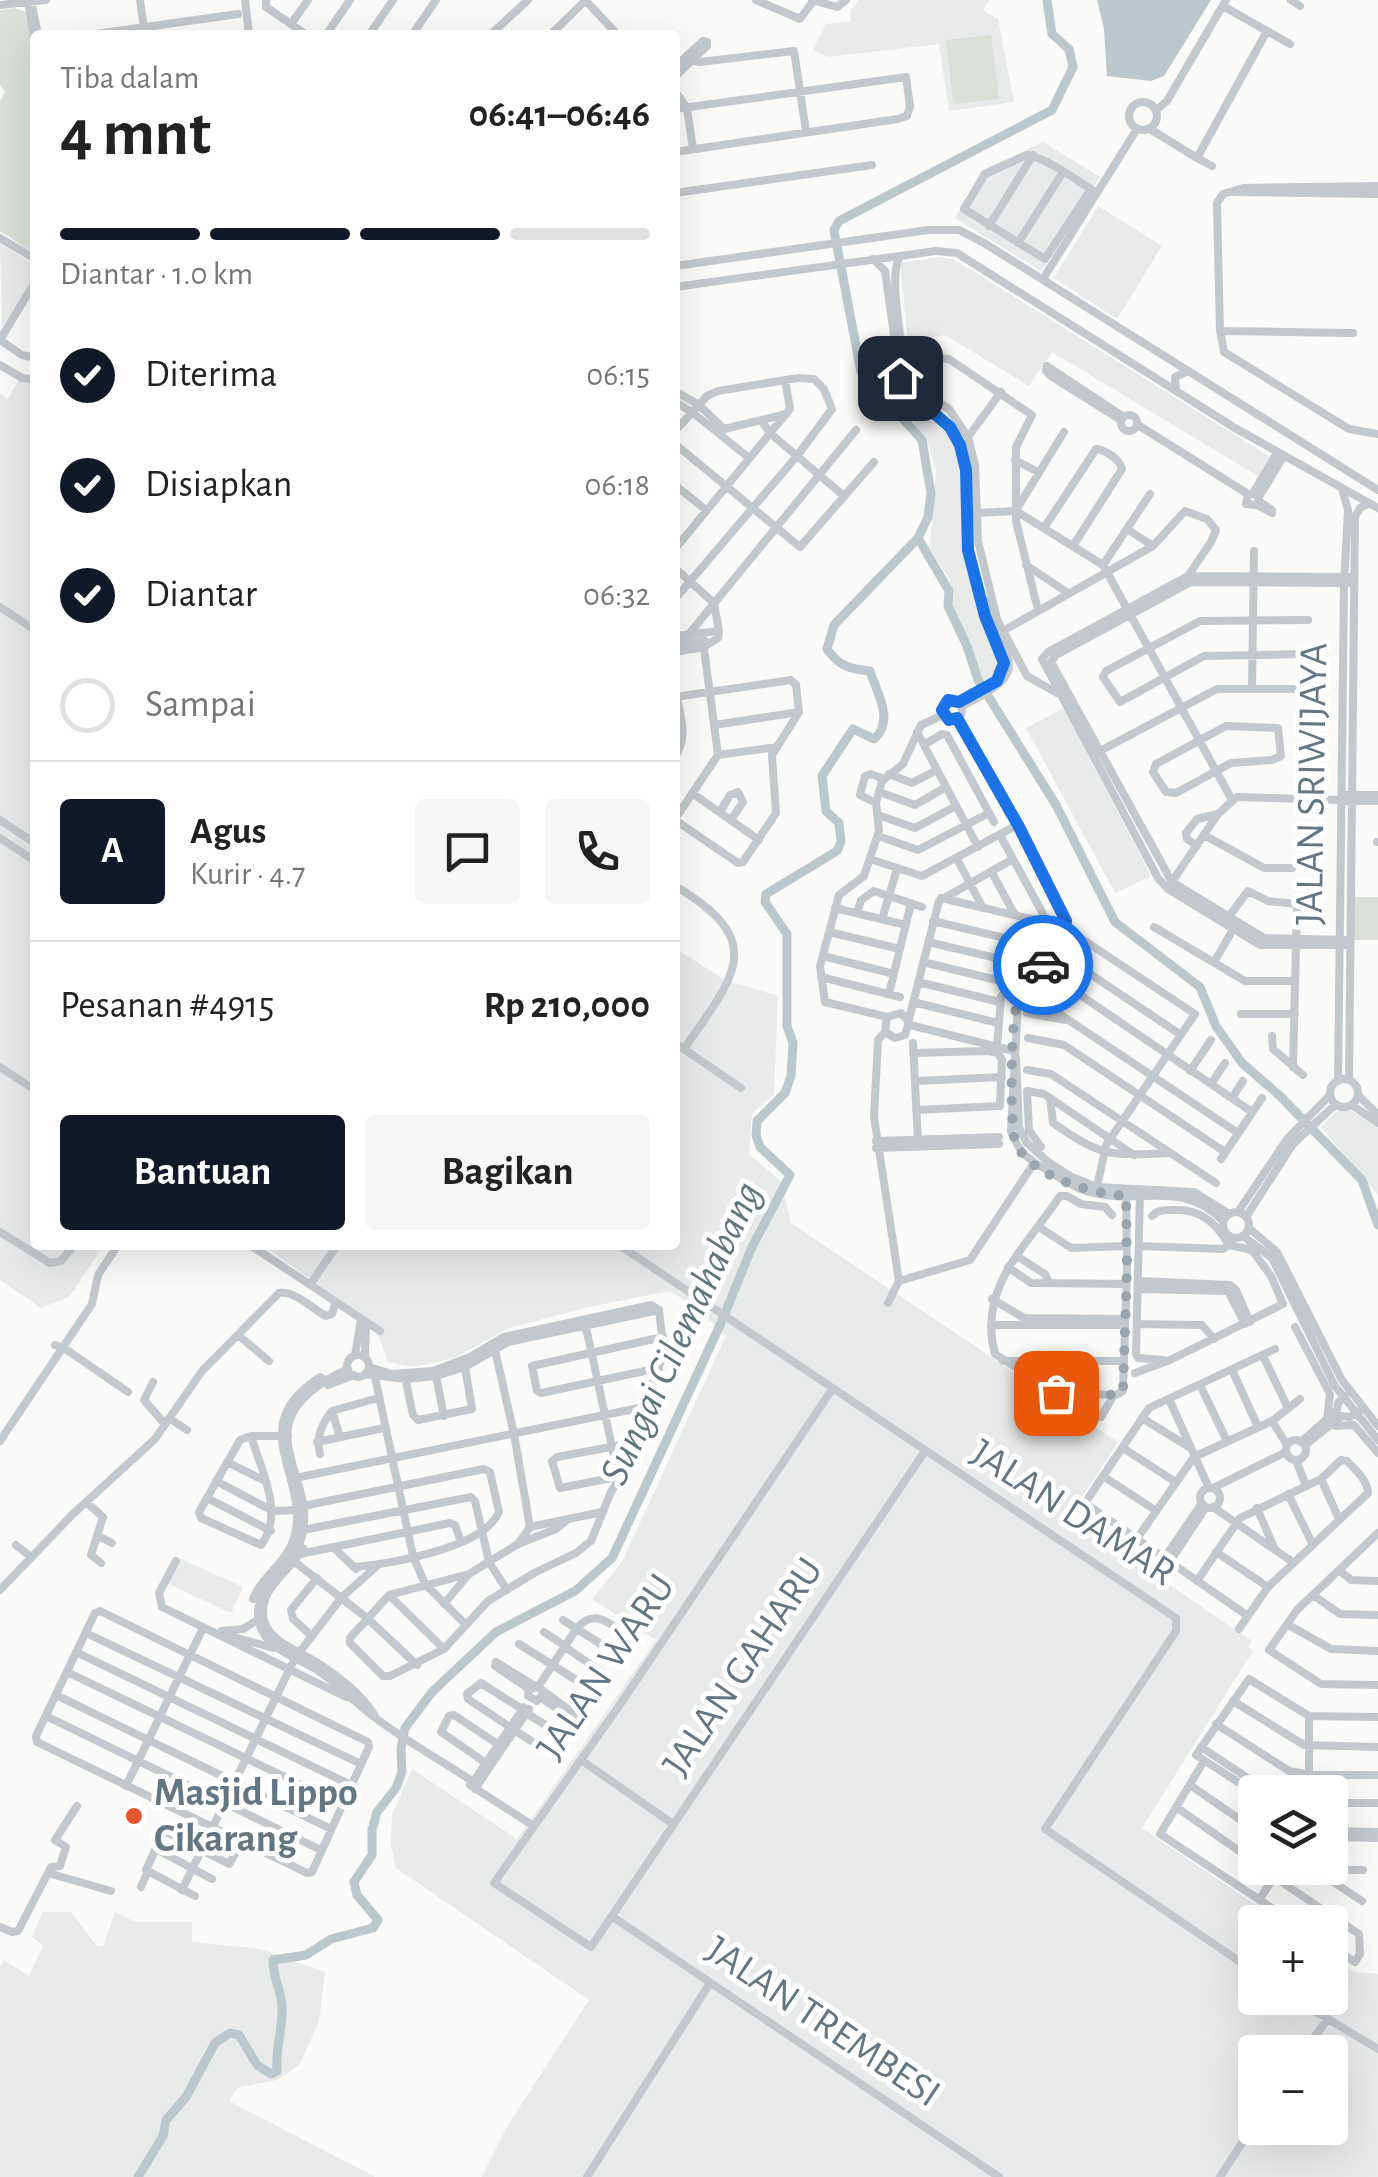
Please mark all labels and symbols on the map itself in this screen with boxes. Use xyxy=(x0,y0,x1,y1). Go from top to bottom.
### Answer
pin xyxy=(858,336,943,421)
street label: JALAN SRIWIJAYA xyxy=(1290,642,1334,926)
courier xyxy=(993,915,1093,1015)
water label: Sungai Cilemahabang xyxy=(592,1175,770,1491)
pin xyxy=(1014,1351,1099,1436)
street label: JALAN DAMAR xyxy=(964,1432,1182,1594)
street label: JALAN GAHARU xyxy=(656,1551,830,1783)
street label: JALAN WARU xyxy=(530,1567,682,1767)
place label: Masjid Lippo Cikarang xyxy=(154,1773,358,1859)
marker: Masjid Lippo Cikarang xyxy=(123,1805,145,1827)
street label: JALAN TREMBESI xyxy=(699,1929,947,2115)

